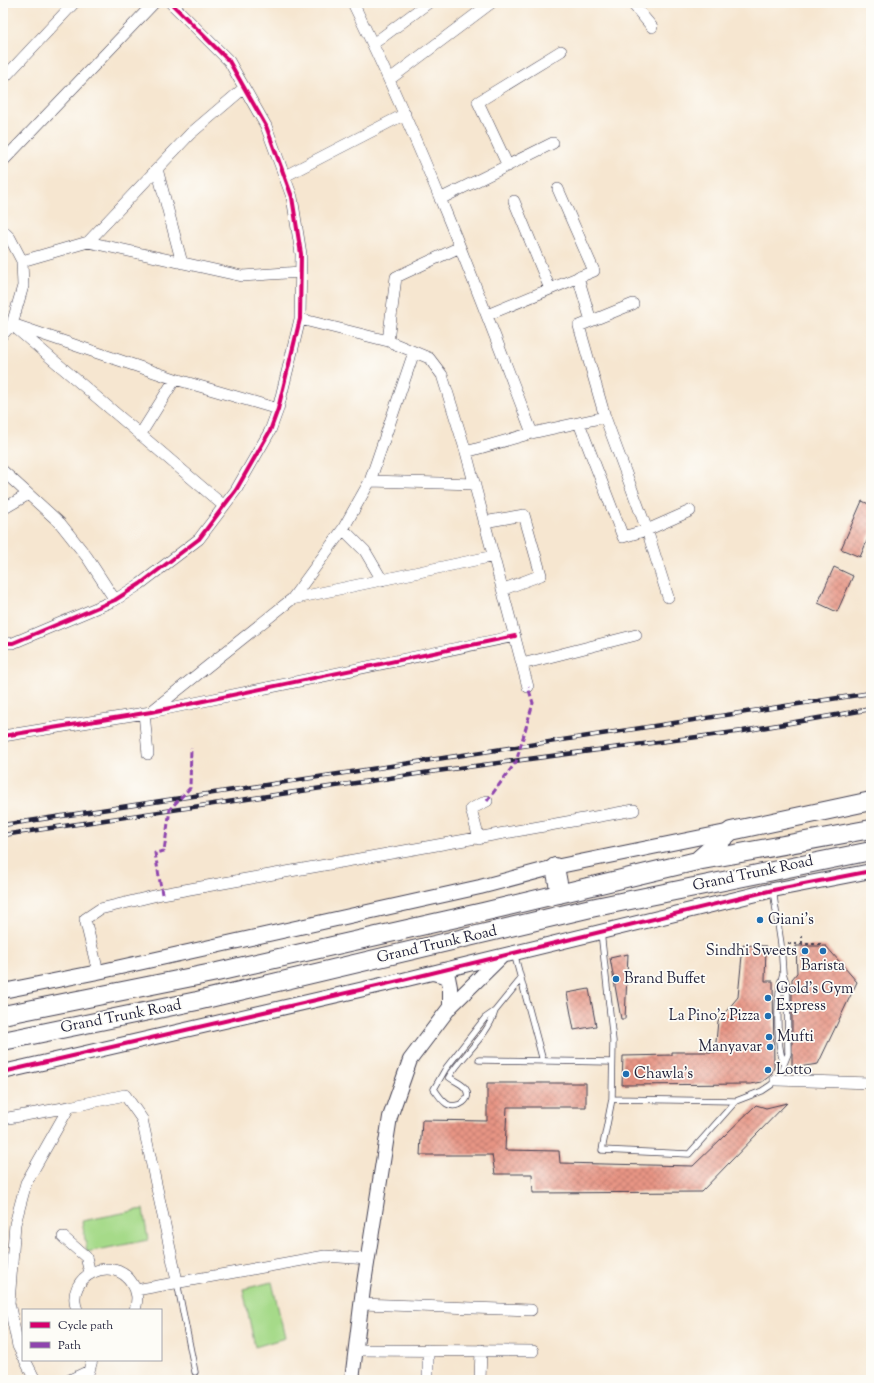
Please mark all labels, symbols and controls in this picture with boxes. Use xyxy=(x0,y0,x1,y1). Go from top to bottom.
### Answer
street label: Grand Trunk Road xyxy=(691,851,816,897)
place label: Giani's xyxy=(768,910,814,931)
marker: Giani's xyxy=(755,915,765,925)
street label: Grand Trunk Road xyxy=(375,921,500,969)
place label: Sindhi Sweets xyxy=(706,941,797,962)
marker: Sindhi Sweets xyxy=(800,946,810,956)
marker: Barista xyxy=(818,946,828,956)
place label: Barista xyxy=(801,956,845,977)
place label: Brand Buffet xyxy=(624,969,705,990)
marker: Brand Buffet xyxy=(611,974,621,984)
place label: Gold's Gym Express xyxy=(776,979,854,1017)
marker: Gold's Gym Express xyxy=(763,993,773,1003)
street label: Grand Trunk Road xyxy=(59,995,184,1039)
place label: La Pino'z Pizza xyxy=(669,1006,760,1027)
marker: La Pino'z Pizza xyxy=(763,1011,773,1021)
place label: Mufti xyxy=(777,1027,814,1048)
marker: Mufti xyxy=(764,1032,774,1042)
place label: Manyavar xyxy=(699,1037,762,1058)
marker: Manyavar xyxy=(765,1042,775,1052)
place label: Lotto xyxy=(776,1060,812,1081)
place label: Chawla's xyxy=(634,1064,693,1085)
marker: Lotto xyxy=(763,1065,773,1075)
marker: Chawla's xyxy=(621,1069,631,1079)
legend xyxy=(22,1309,162,1361)
text: Cycle path xyxy=(58,1317,113,1335)
text: Path xyxy=(58,1337,81,1355)

